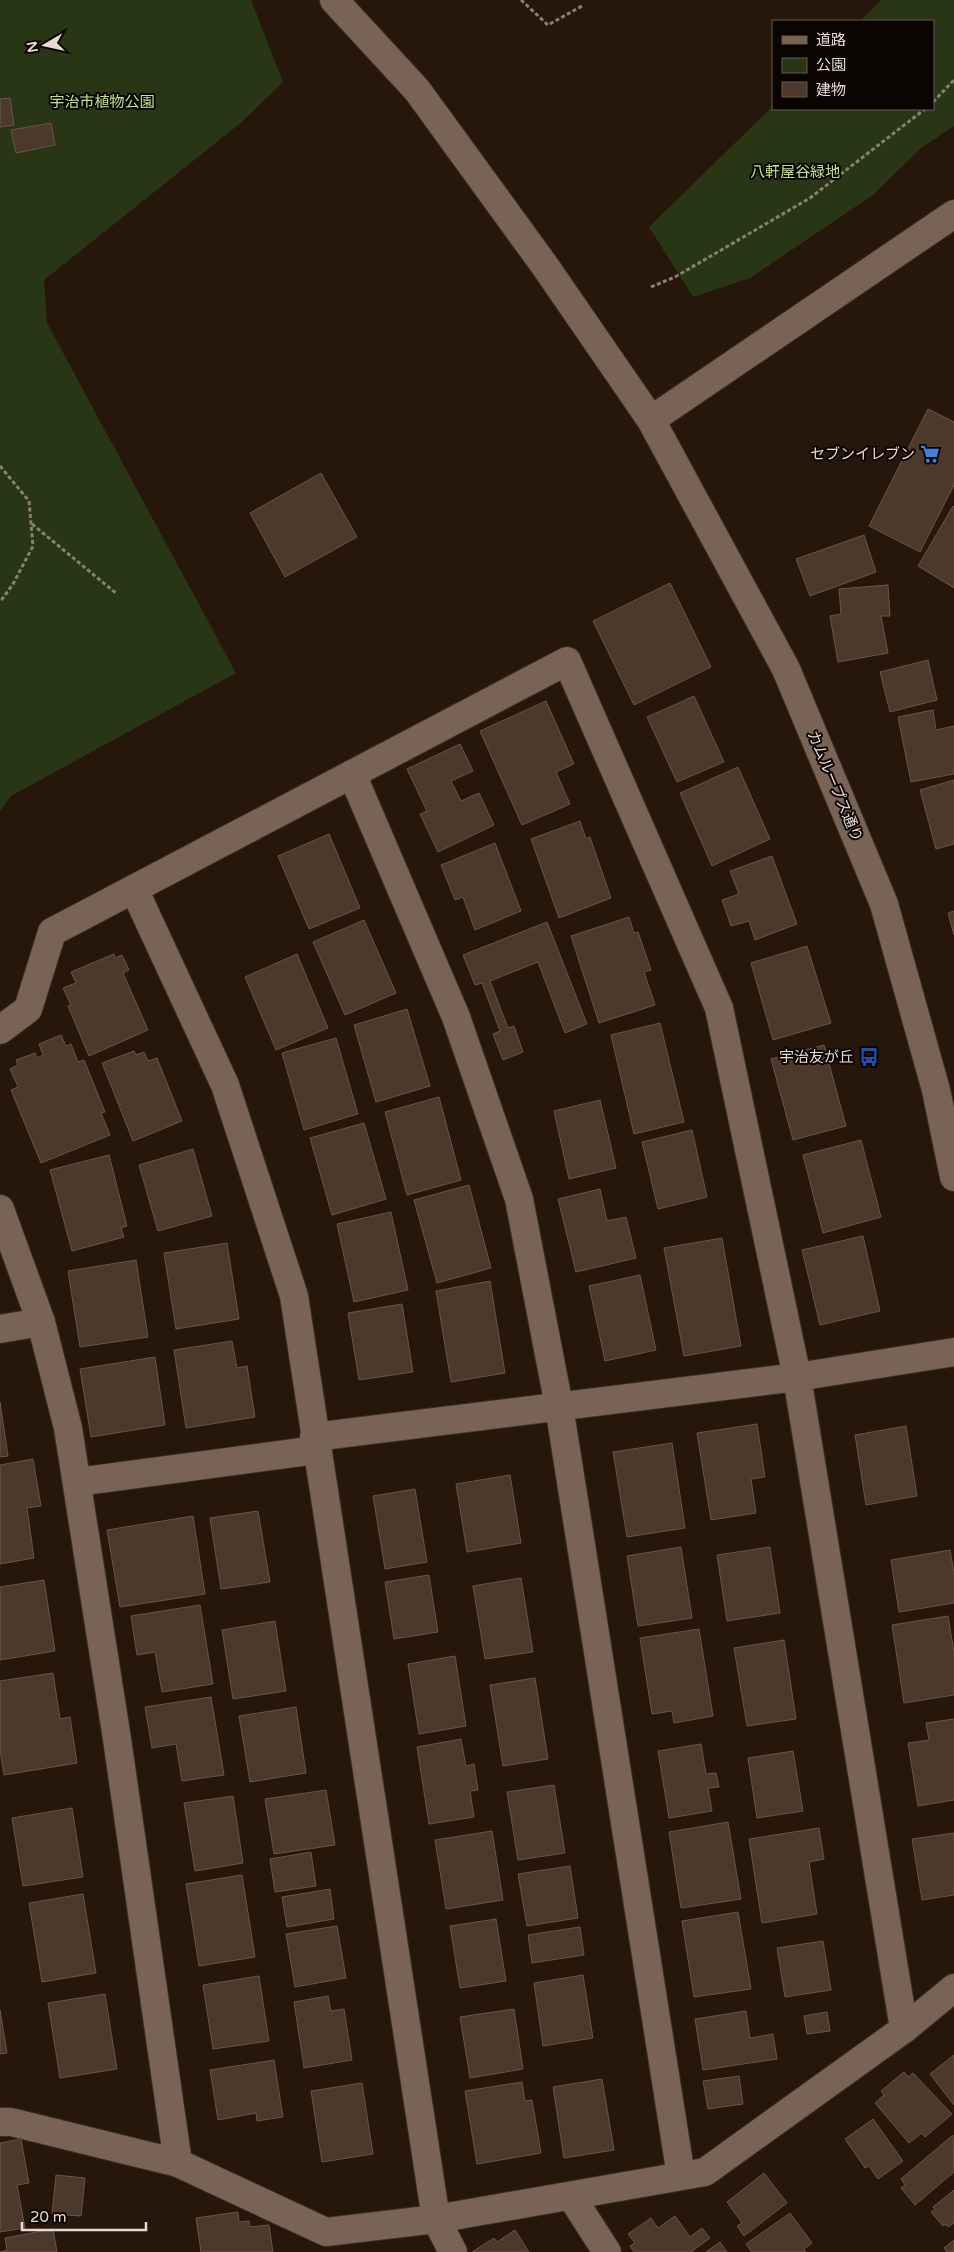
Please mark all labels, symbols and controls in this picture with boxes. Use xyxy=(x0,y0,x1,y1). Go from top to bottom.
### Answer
north arrow xyxy=(20,20,70,70)
legend xyxy=(772,20,934,110)
text: 道路 xyxy=(816,31,846,49)
text: N xyxy=(23,40,42,54)
text: 公園 xyxy=(816,56,846,74)
text: 建物 xyxy=(816,81,846,99)
park label: 宇治市植物公園 xyxy=(49,93,155,111)
park label: 八軒屋谷緑地 xyxy=(750,163,840,181)
supermarket icon: セブンイレブン xyxy=(919,443,941,465)
place label: セブンイレブン xyxy=(810,445,915,463)
street label: カムループス通り xyxy=(803,728,867,844)
bus stop icon: 宇治友が丘 xyxy=(858,1046,880,1068)
place label: 宇治友が丘 xyxy=(779,1048,854,1066)
scale bar xyxy=(22,2200,146,2232)
text: 20 m xyxy=(30,2208,67,2226)

